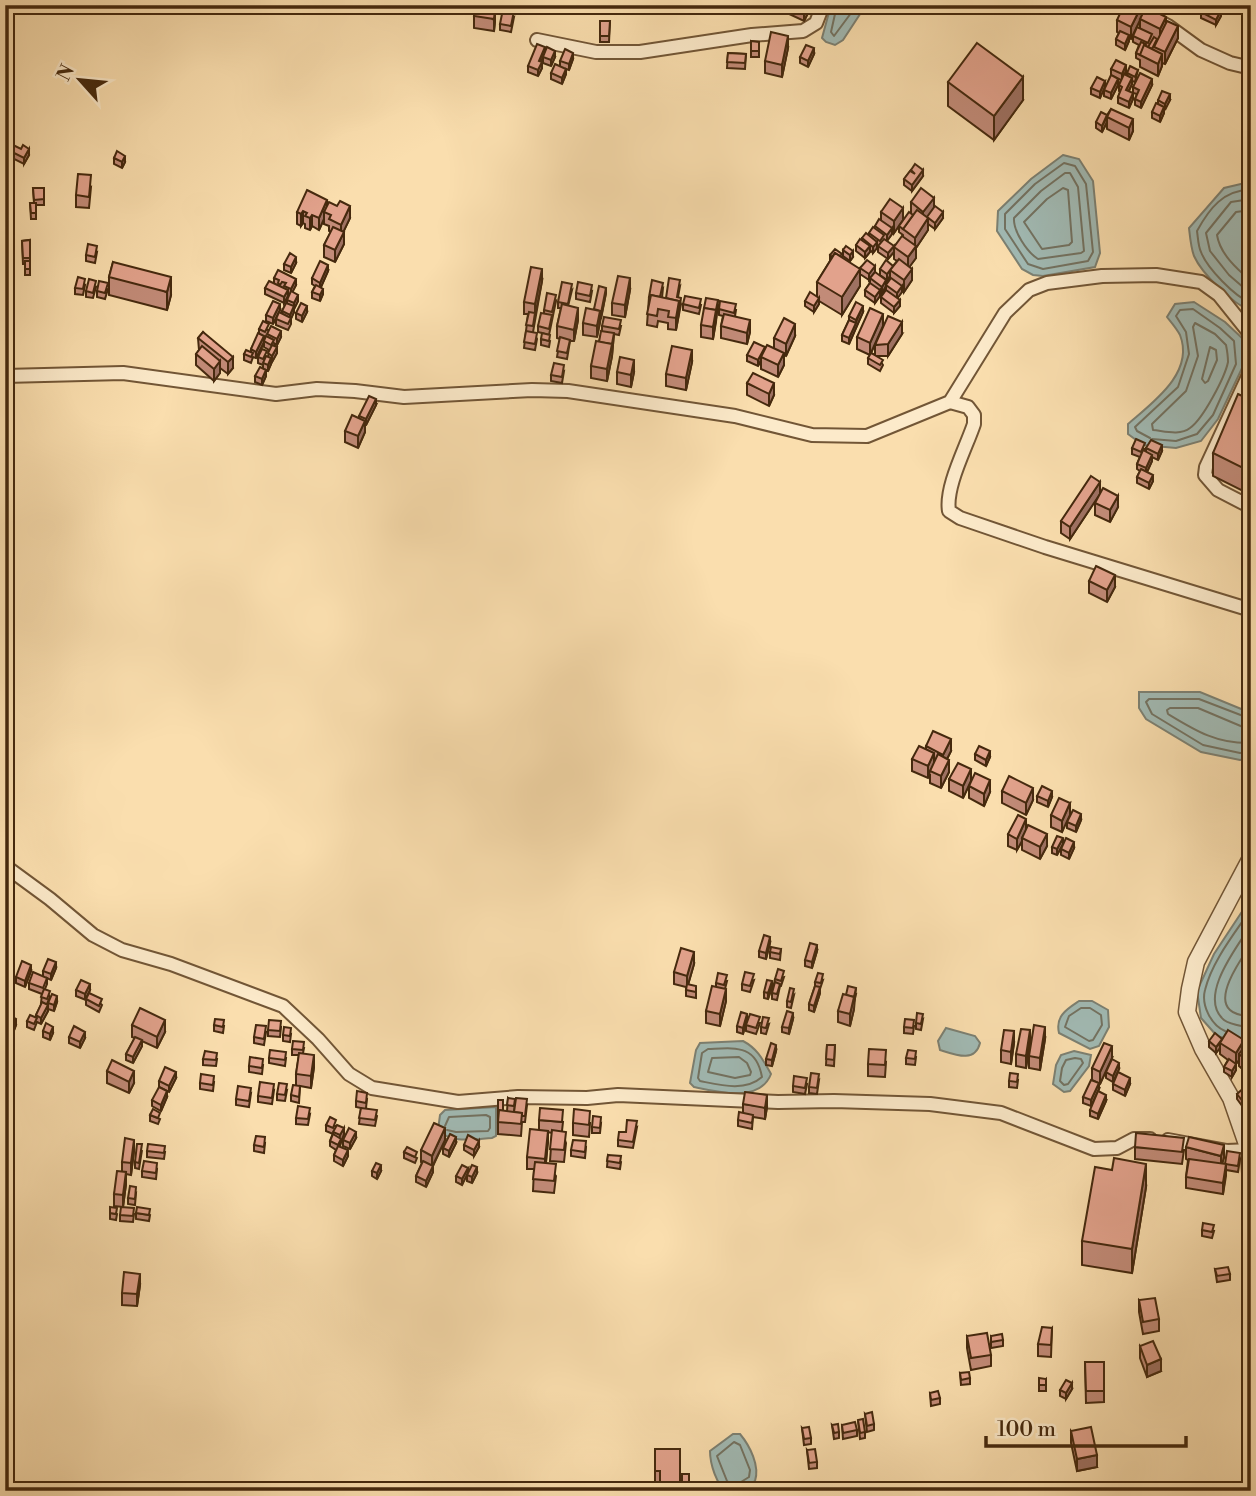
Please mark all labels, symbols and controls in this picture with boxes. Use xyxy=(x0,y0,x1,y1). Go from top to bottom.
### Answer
north arrow xyxy=(46,46,116,116)
text: N xyxy=(52,61,80,85)
scale bar xyxy=(986,1405,1186,1449)
text: 100 m xyxy=(997,1417,1056,1443)

